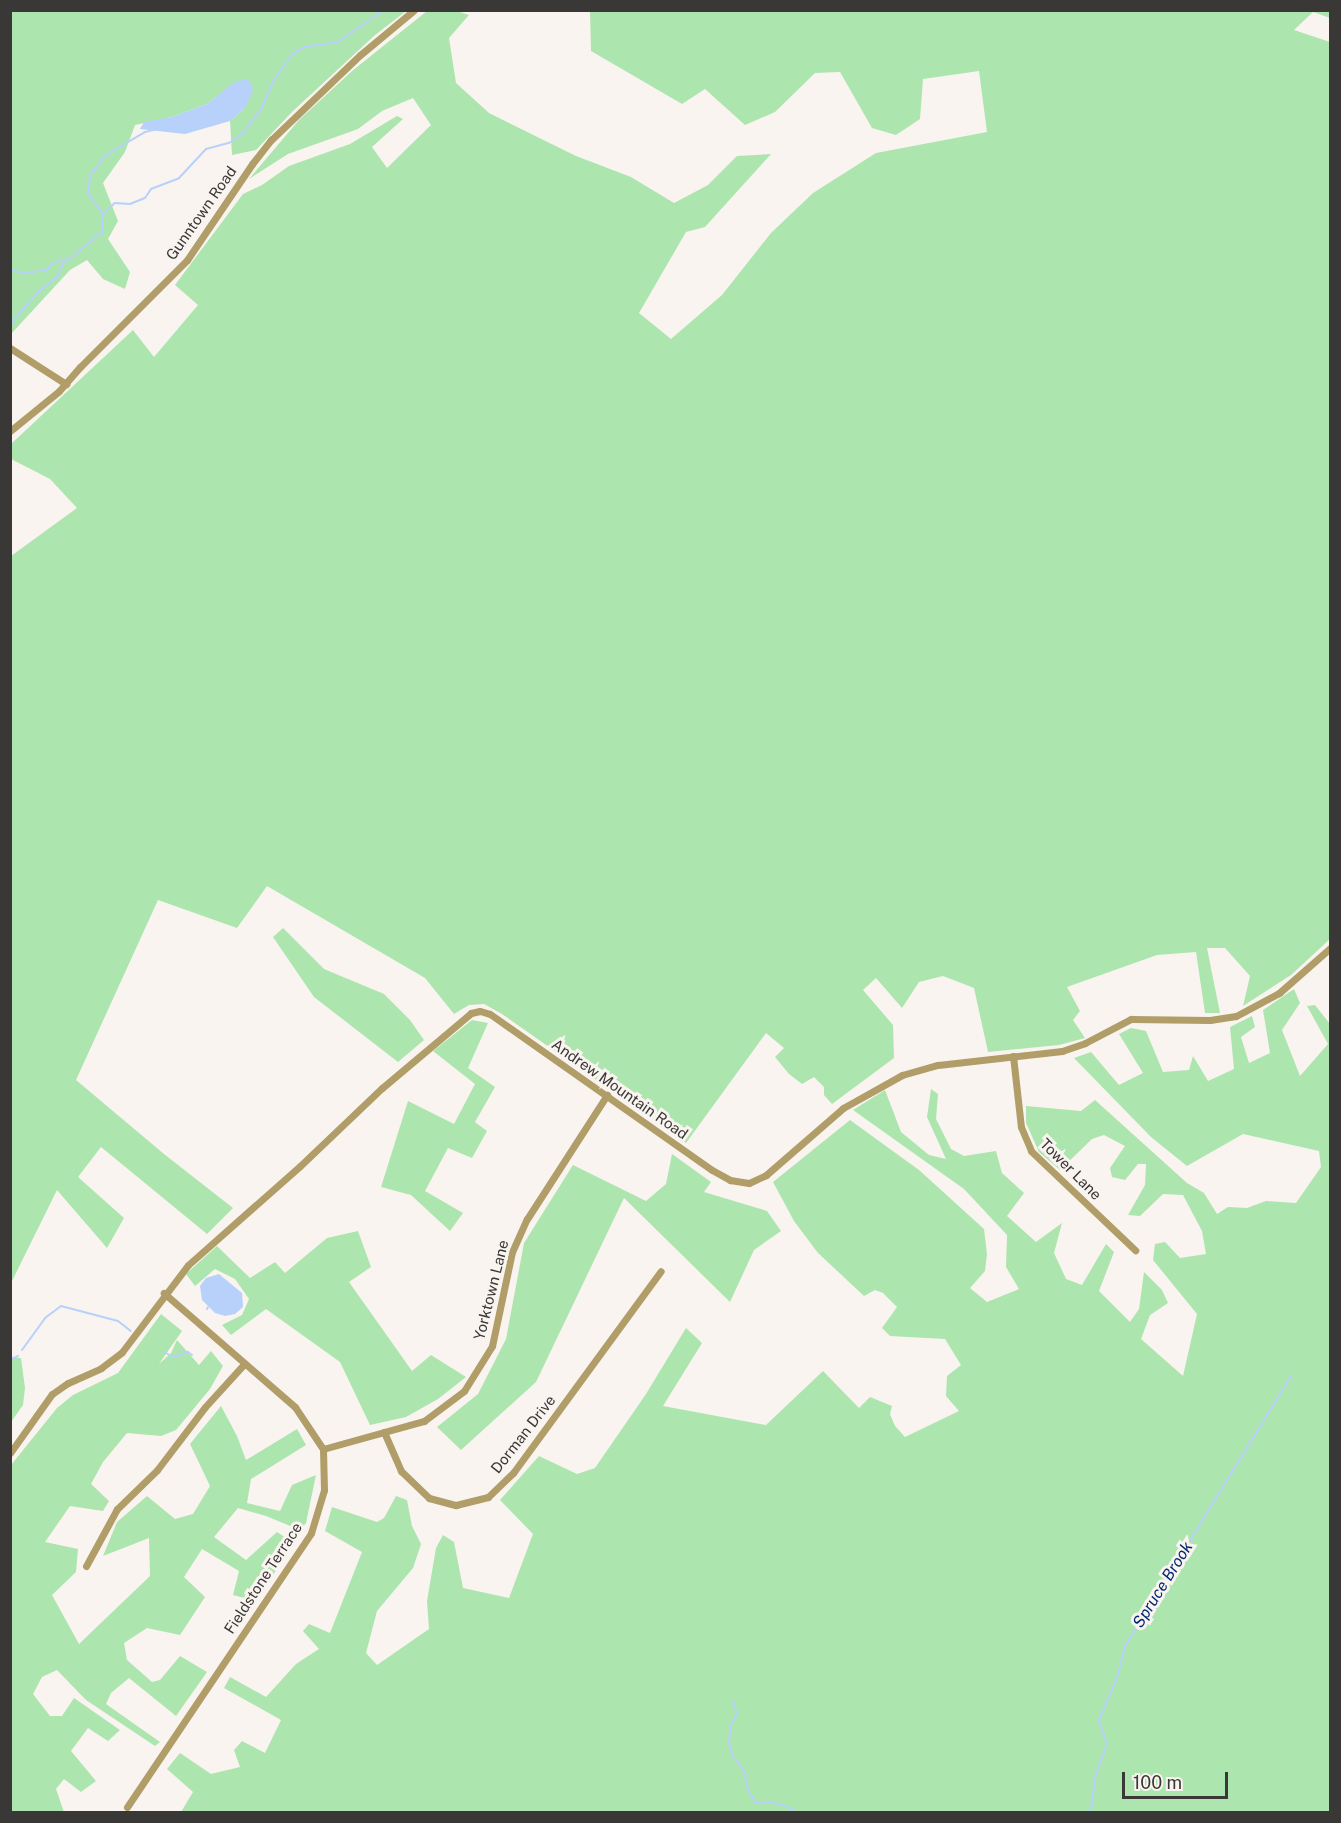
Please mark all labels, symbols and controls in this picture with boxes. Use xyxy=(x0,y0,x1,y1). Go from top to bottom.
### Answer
street label: Gunntown Road xyxy=(162,163,240,263)
street label: Andrew Mountain Road xyxy=(548,1035,692,1143)
street label: Tower Lane xyxy=(1036,1134,1106,1204)
street label: Yorktown Lane xyxy=(470,1238,512,1342)
street label: Dorman Drive xyxy=(487,1391,559,1477)
street label: Fieldstone Terrace xyxy=(220,1519,306,1637)
water label: Spruce Brook xyxy=(1129,1538,1197,1632)
scale bar xyxy=(1125,1760,1232,1798)
text: 100 m xyxy=(1133,1772,1182,1793)

